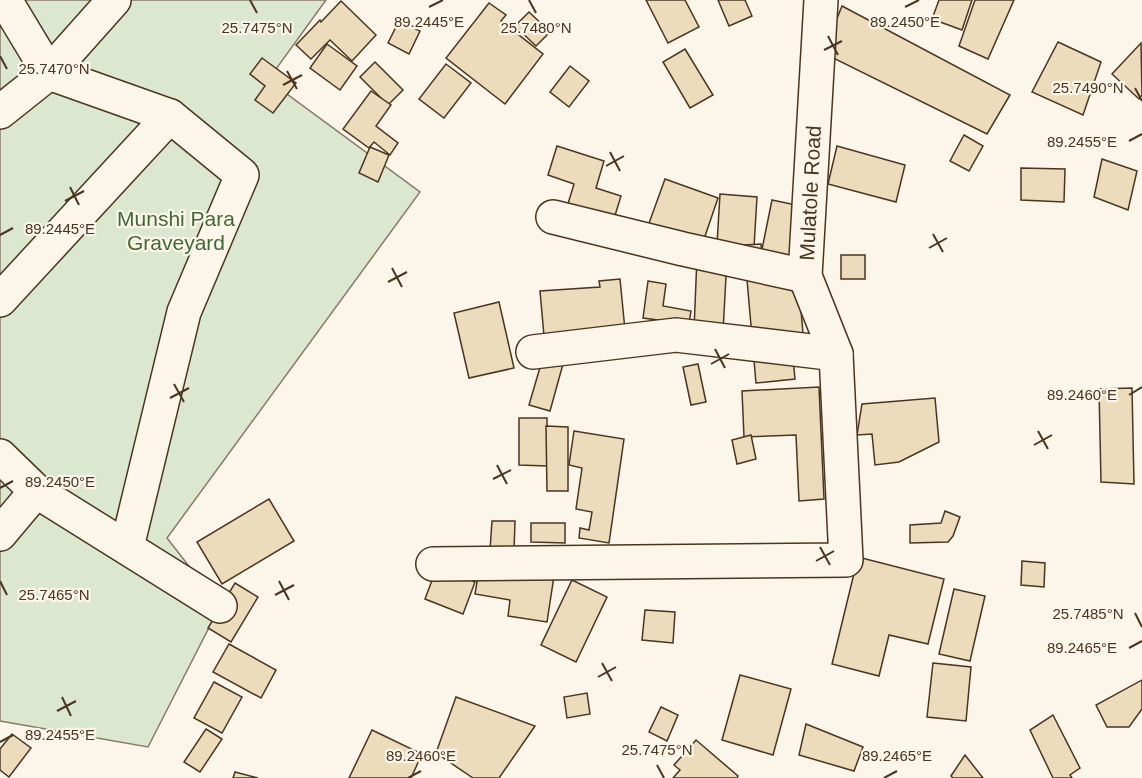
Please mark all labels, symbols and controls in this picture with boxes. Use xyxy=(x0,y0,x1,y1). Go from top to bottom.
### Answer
text: 89.2445°E xyxy=(394,13,464,30)
text: 89.2450°E xyxy=(870,13,940,30)
text: 25.7475°N xyxy=(221,19,293,36)
text: 25.7480°N xyxy=(500,19,572,36)
text: 25.7470°N xyxy=(18,60,90,77)
text: 25.7490°N xyxy=(1052,79,1124,96)
street label: Mulatole Road xyxy=(795,125,825,261)
text: 89.2455°E xyxy=(1047,133,1117,150)
park label: Munshi Para Graveyard xyxy=(117,207,235,254)
text: 89.2445°E xyxy=(25,220,95,237)
text: 89.2460°E xyxy=(1047,386,1117,403)
text: 89.2450°E xyxy=(25,473,95,490)
text: 25.7465°N xyxy=(18,586,90,603)
text: 25.7485°N xyxy=(1052,605,1124,622)
text: 89.2465°E xyxy=(1047,639,1117,656)
text: 89.2455°E xyxy=(25,726,95,743)
text: 25.7475°N xyxy=(621,741,693,758)
text: 89.2460°E xyxy=(386,747,456,764)
text: 89.2465°E xyxy=(862,747,932,764)

